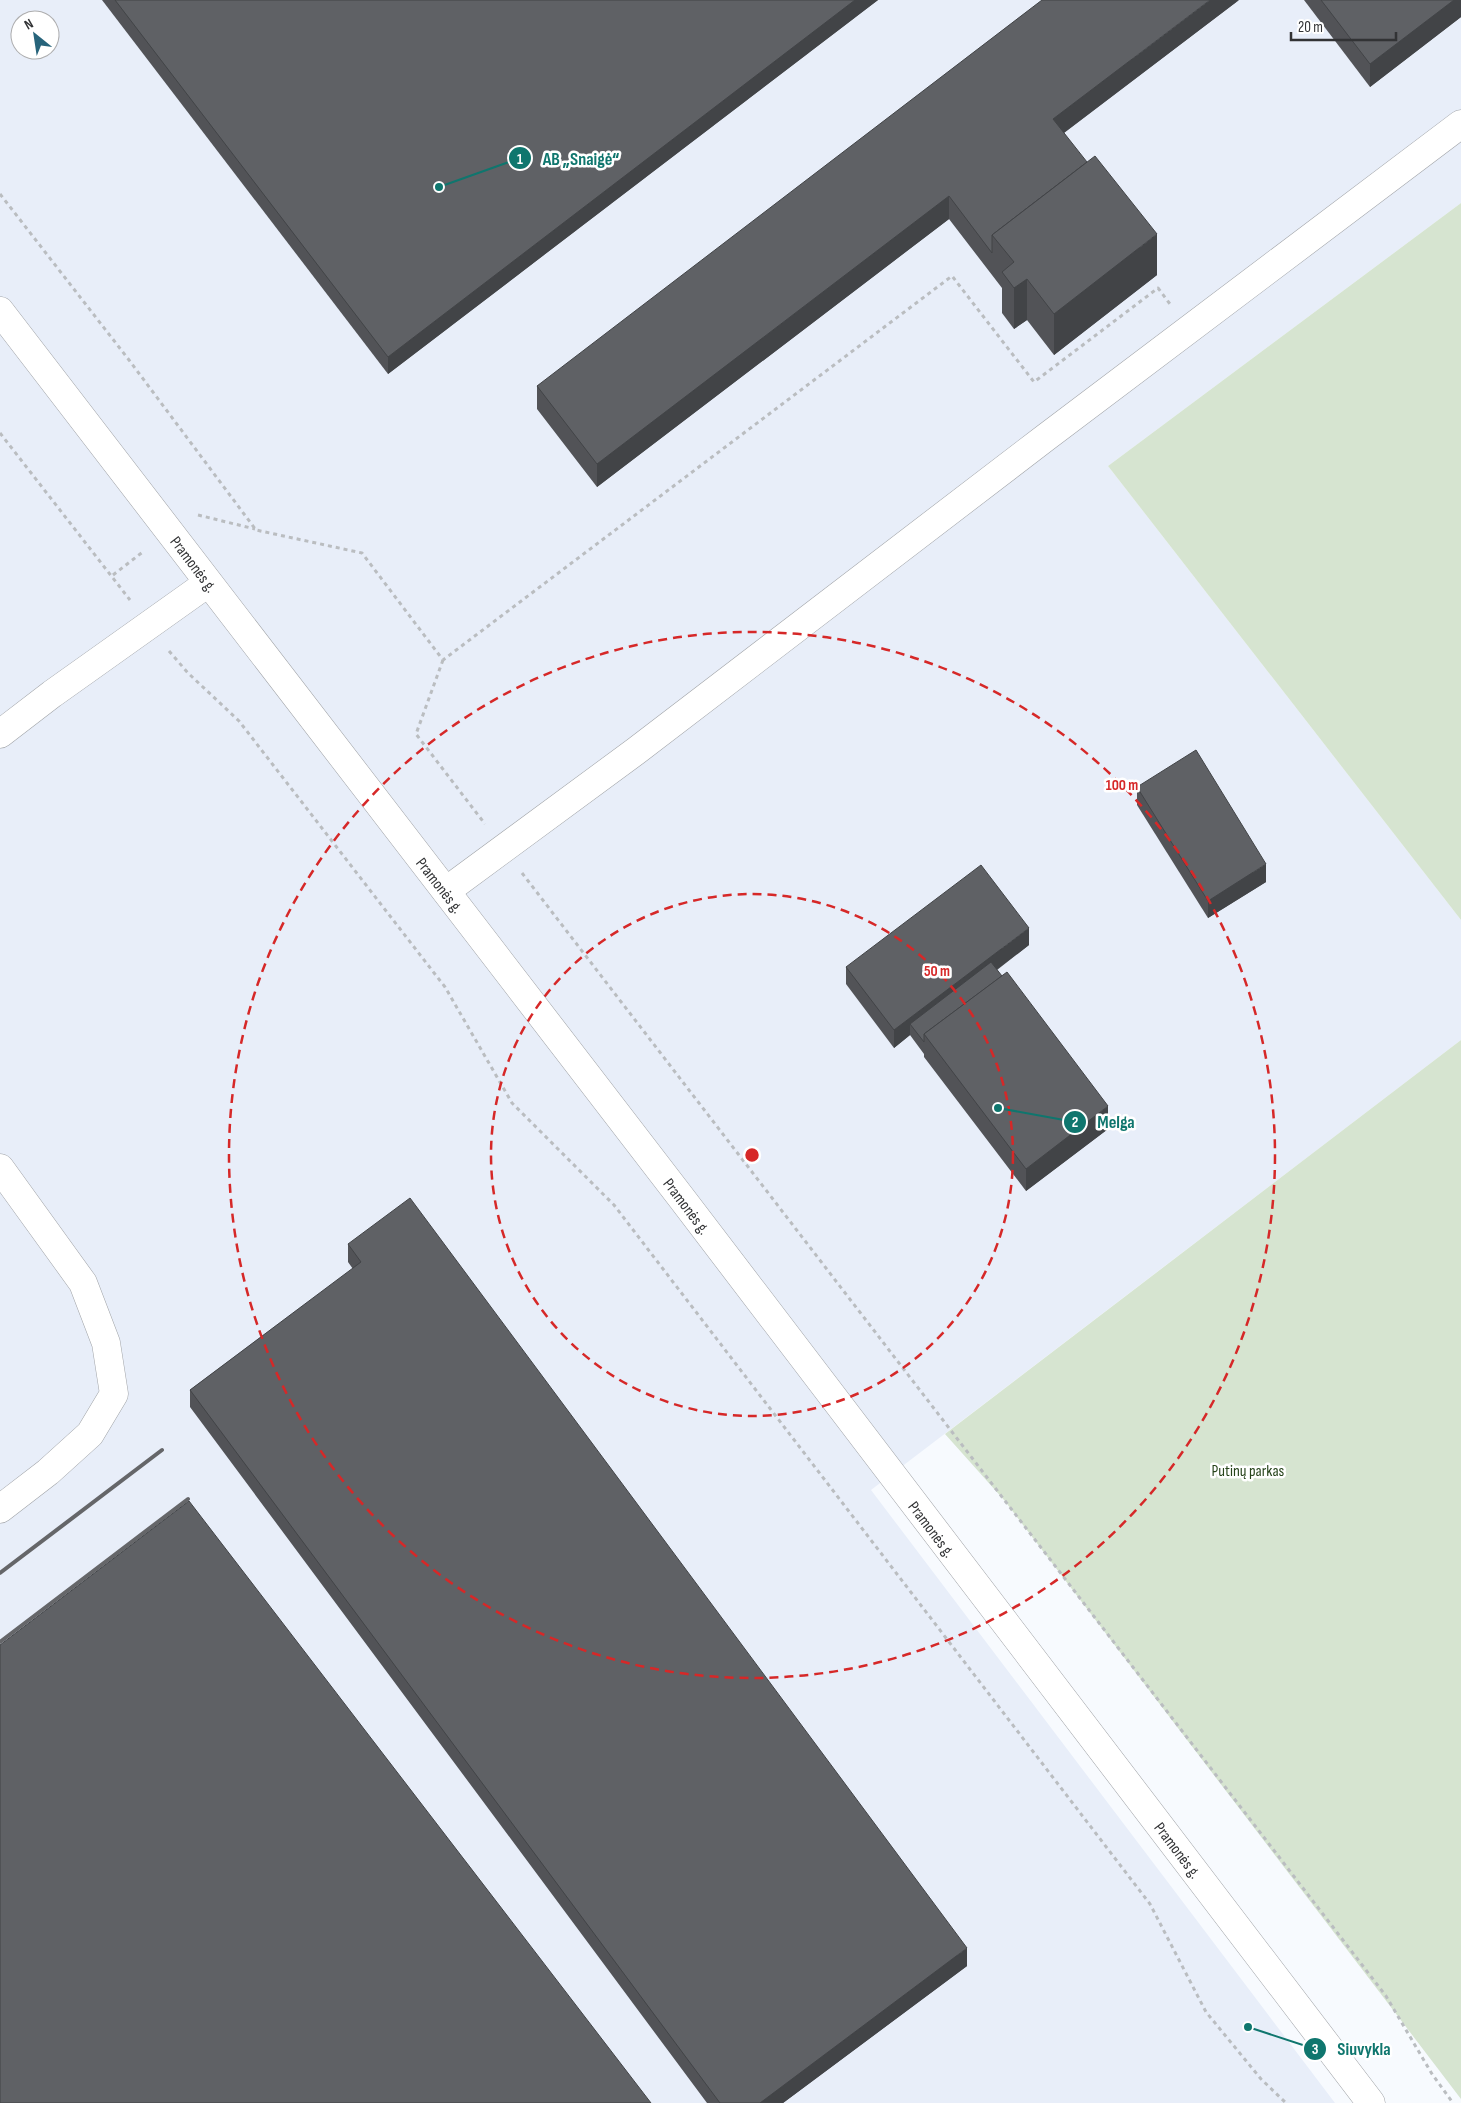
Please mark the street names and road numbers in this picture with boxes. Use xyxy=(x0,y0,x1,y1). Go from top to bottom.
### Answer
street label: Pramonės g. xyxy=(166,533,220,597)
street label: Pramonės g. xyxy=(411,854,466,917)
street label: Pramonės g. xyxy=(659,1175,713,1239)
street label: Pramonės g. xyxy=(904,1498,958,1562)
street label: Pramonės g. xyxy=(1150,1819,1204,1883)

